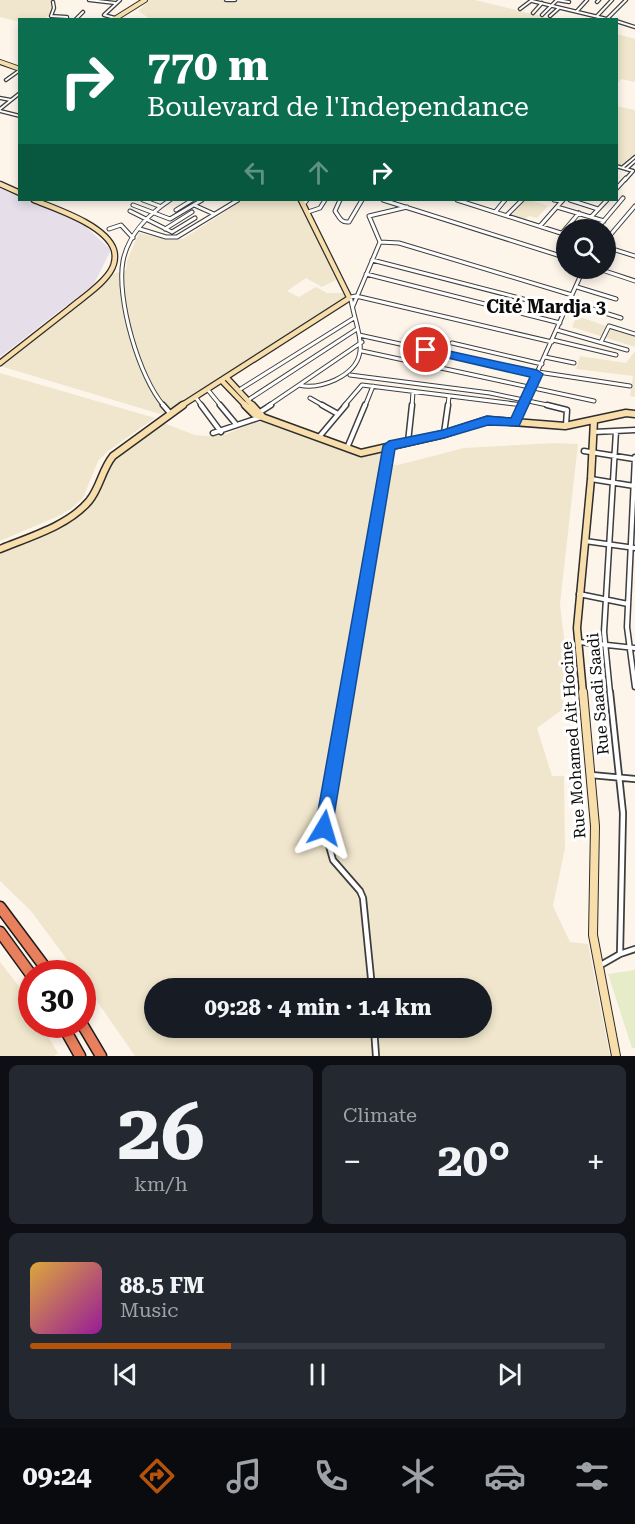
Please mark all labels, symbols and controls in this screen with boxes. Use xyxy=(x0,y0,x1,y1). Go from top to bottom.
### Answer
text: 770 m xyxy=(147,41,269,90)
icon: right xyxy=(48,42,126,120)
text: Boulevard de l'Independance xyxy=(147,91,529,123)
icon: left xyxy=(239,156,272,189)
icon: ahead xyxy=(302,156,335,189)
icon: right xyxy=(365,156,398,189)
map controls xyxy=(556,219,616,279)
button: search xyxy=(556,219,616,279)
district label: Cité Mardja 3 xyxy=(486,296,606,317)
pin xyxy=(400,324,451,375)
icon: arrive xyxy=(409,333,442,366)
street label: Rue Saadi Saadi xyxy=(583,632,613,756)
street label: Rue Mohamed Ait Hocine xyxy=(557,640,589,839)
position arrow xyxy=(292,796,356,860)
speed limit sign: 30 xyxy=(18,960,96,1038)
text: 09:28 · 4 min · 1.4 km xyxy=(205,995,431,1020)
text: 26 xyxy=(117,1087,205,1178)
text: Climate xyxy=(343,1103,417,1127)
text: 20° xyxy=(438,1134,510,1187)
text: − xyxy=(343,1142,361,1181)
text: + xyxy=(587,1142,605,1181)
text: km/h xyxy=(134,1172,188,1196)
text: 88.5 FM xyxy=(120,1273,204,1298)
text: Music xyxy=(120,1298,179,1322)
icon: previous xyxy=(109,1358,142,1391)
icon: pause xyxy=(301,1358,334,1391)
icon: next xyxy=(493,1358,526,1391)
icon: directions xyxy=(136,1455,178,1497)
icon: music xyxy=(223,1455,265,1497)
icon: phone xyxy=(310,1455,352,1497)
icon: climate xyxy=(397,1455,439,1497)
icon: car xyxy=(484,1455,526,1497)
icon: filters xyxy=(571,1455,613,1497)
text: 09:24 xyxy=(22,1460,91,1492)

